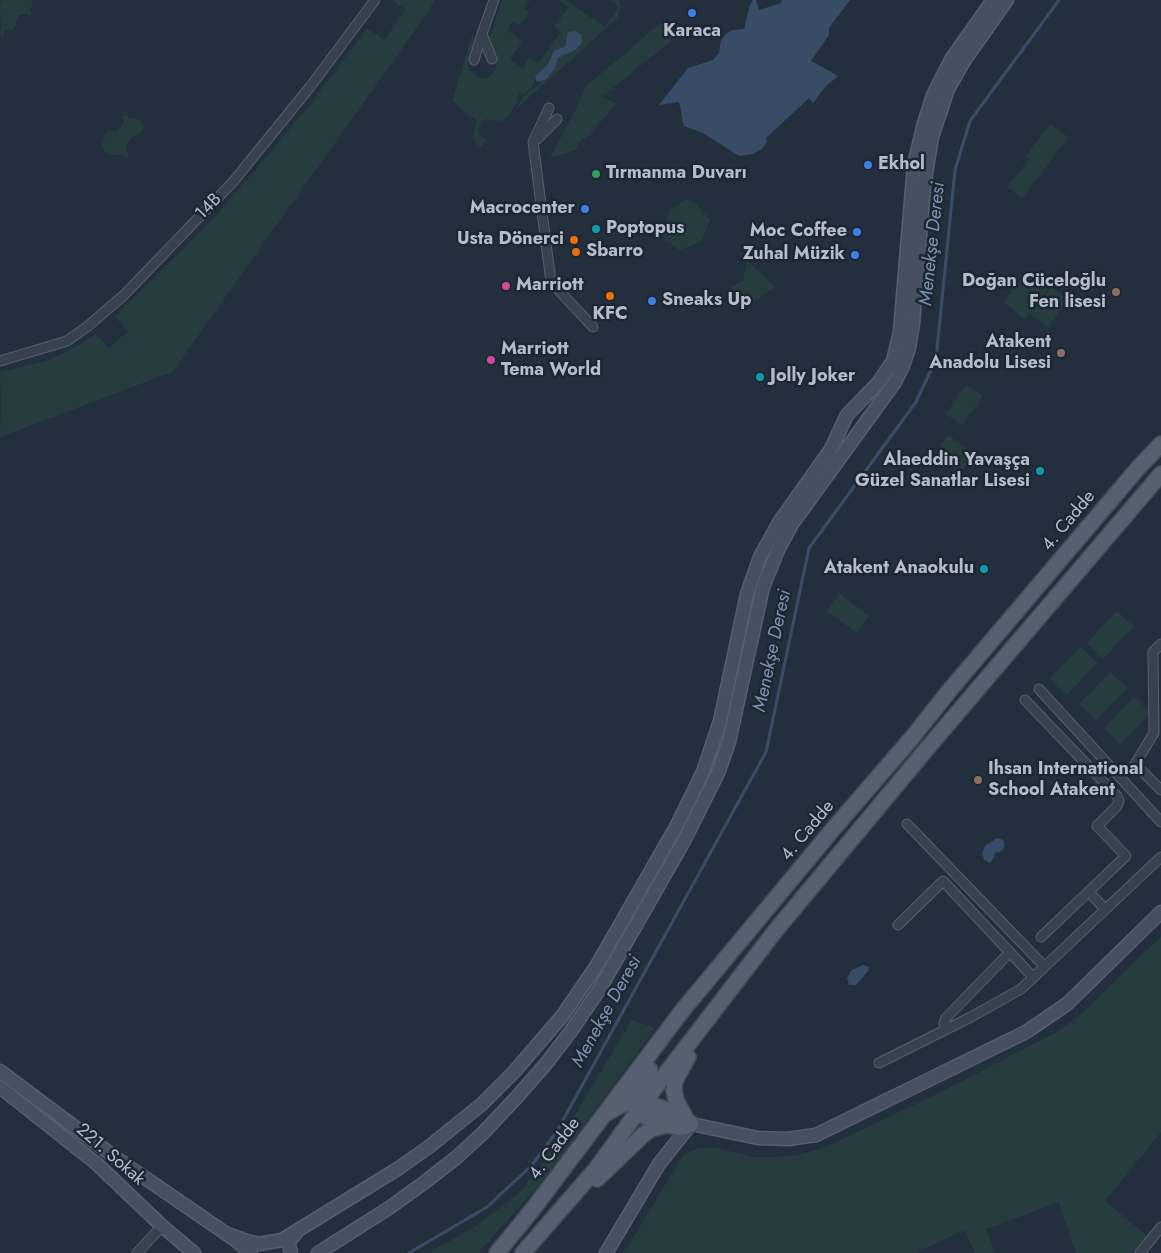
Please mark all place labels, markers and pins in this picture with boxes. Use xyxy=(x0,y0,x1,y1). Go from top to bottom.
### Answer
marker: Karaca xyxy=(686,7,698,19)
place label: Karaca xyxy=(663,21,721,43)
place label: Ekhol xyxy=(878,154,925,176)
marker: Ekhol xyxy=(862,159,874,171)
place label: Tırmanma Duvarı xyxy=(606,163,747,185)
marker: Tırmanma Duvarı xyxy=(590,168,602,180)
place label: Macrocenter xyxy=(470,198,575,220)
marker: Macrocenter xyxy=(579,203,591,215)
place label: Poptopus xyxy=(606,218,684,240)
place label: Moc Coffee xyxy=(750,221,847,243)
marker: Poptopus xyxy=(590,223,602,235)
marker: Moc Coffee xyxy=(851,226,863,238)
place label: Usta Dönerci xyxy=(457,229,564,251)
marker: Usta Dönerci xyxy=(568,234,580,246)
place label: Sbarro xyxy=(586,241,643,263)
place label: Zuhal Müzik xyxy=(743,244,845,266)
marker: Sbarro xyxy=(570,246,582,258)
marker: Zuhal Müzik xyxy=(849,249,861,261)
place label: Doğan Cüceloğlu Fen lisesi xyxy=(962,271,1106,314)
place label: Marriott xyxy=(516,275,584,297)
marker: Marriott xyxy=(500,280,512,292)
marker: Doğan Cüceloğlu Fen lisesi xyxy=(1110,286,1122,298)
marker: KFC xyxy=(604,290,616,302)
place label: Sneaks Up xyxy=(662,290,751,312)
marker: Sneaks Up xyxy=(646,295,658,307)
place label: KFC xyxy=(592,304,628,326)
place label: Atakent Anadolu Lisesi xyxy=(929,332,1051,374)
place label: Marriott Tema World xyxy=(501,339,601,382)
marker: Atakent Anadolu Lisesi xyxy=(1055,347,1067,359)
marker: Marriott Tema World xyxy=(485,354,497,366)
place label: Jolly Joker xyxy=(770,366,855,388)
marker: Jolly Joker xyxy=(754,371,766,383)
place label: Alaeddin Yavaşça Güzel Sanatlar Lisesi xyxy=(855,450,1030,492)
marker: Alaeddin Yavaşça Güzel Sanatlar Lisesi xyxy=(1034,465,1046,477)
place label: Atakent Anaokulu xyxy=(824,558,974,580)
marker: Atakent Anaokulu xyxy=(978,563,990,575)
place label: Ihsan International School Atakent xyxy=(988,759,1143,802)
marker: Ihsan International School Atakent xyxy=(972,774,984,786)

